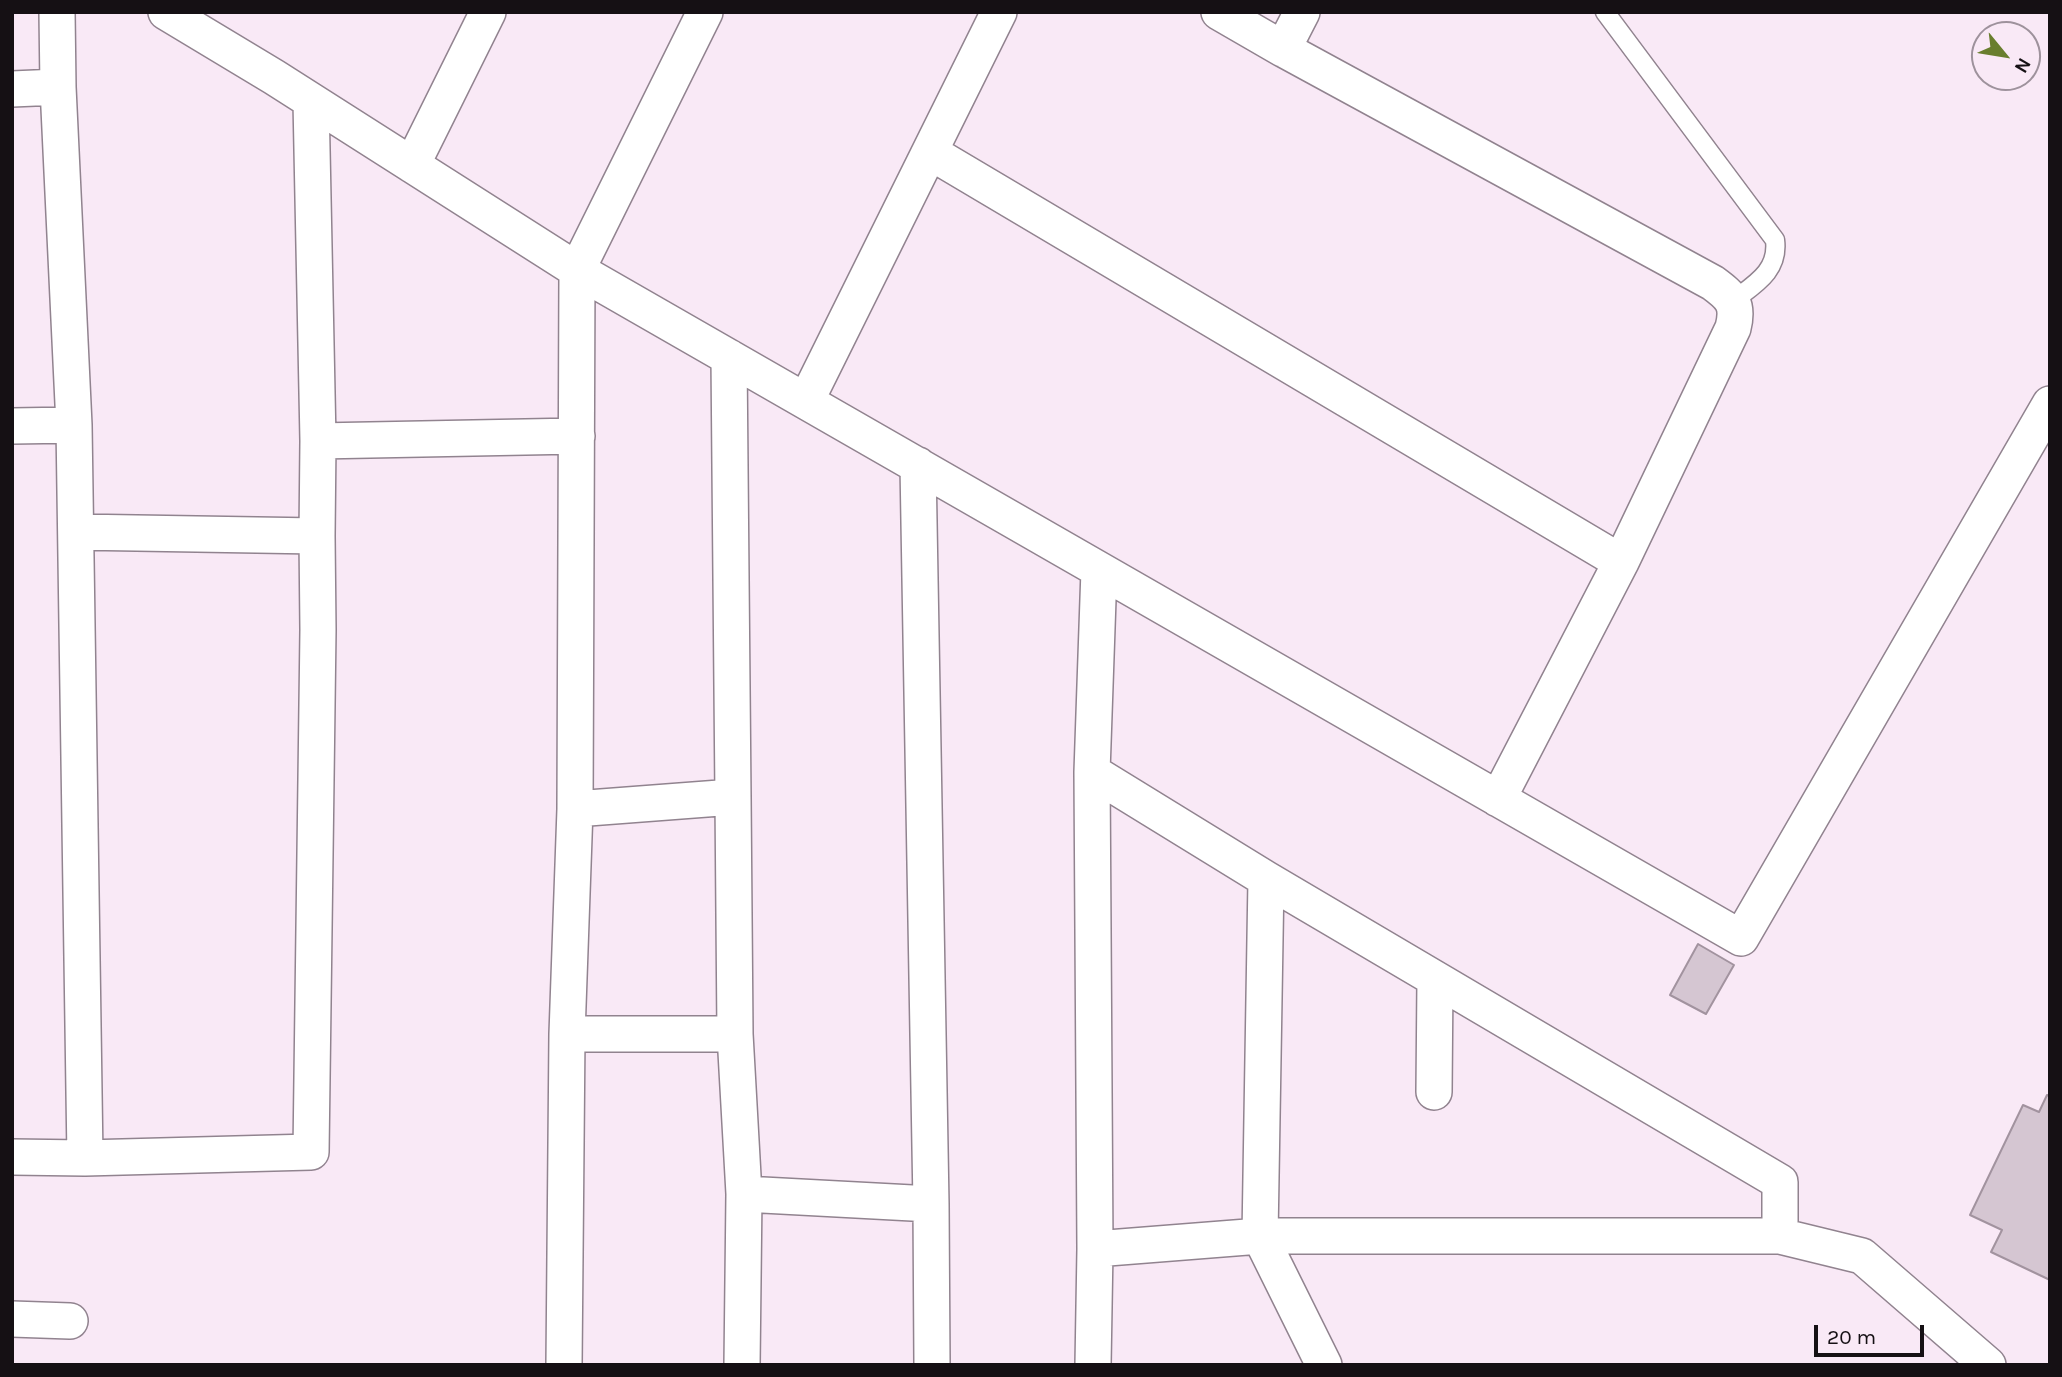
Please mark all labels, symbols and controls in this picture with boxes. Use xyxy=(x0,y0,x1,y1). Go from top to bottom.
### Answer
north arrow xyxy=(1971,21,2041,91)
text: N xyxy=(2010,54,2035,77)
scale bar xyxy=(1817,1310,1927,1354)
text: 20 m xyxy=(1827,1325,1876,1349)

